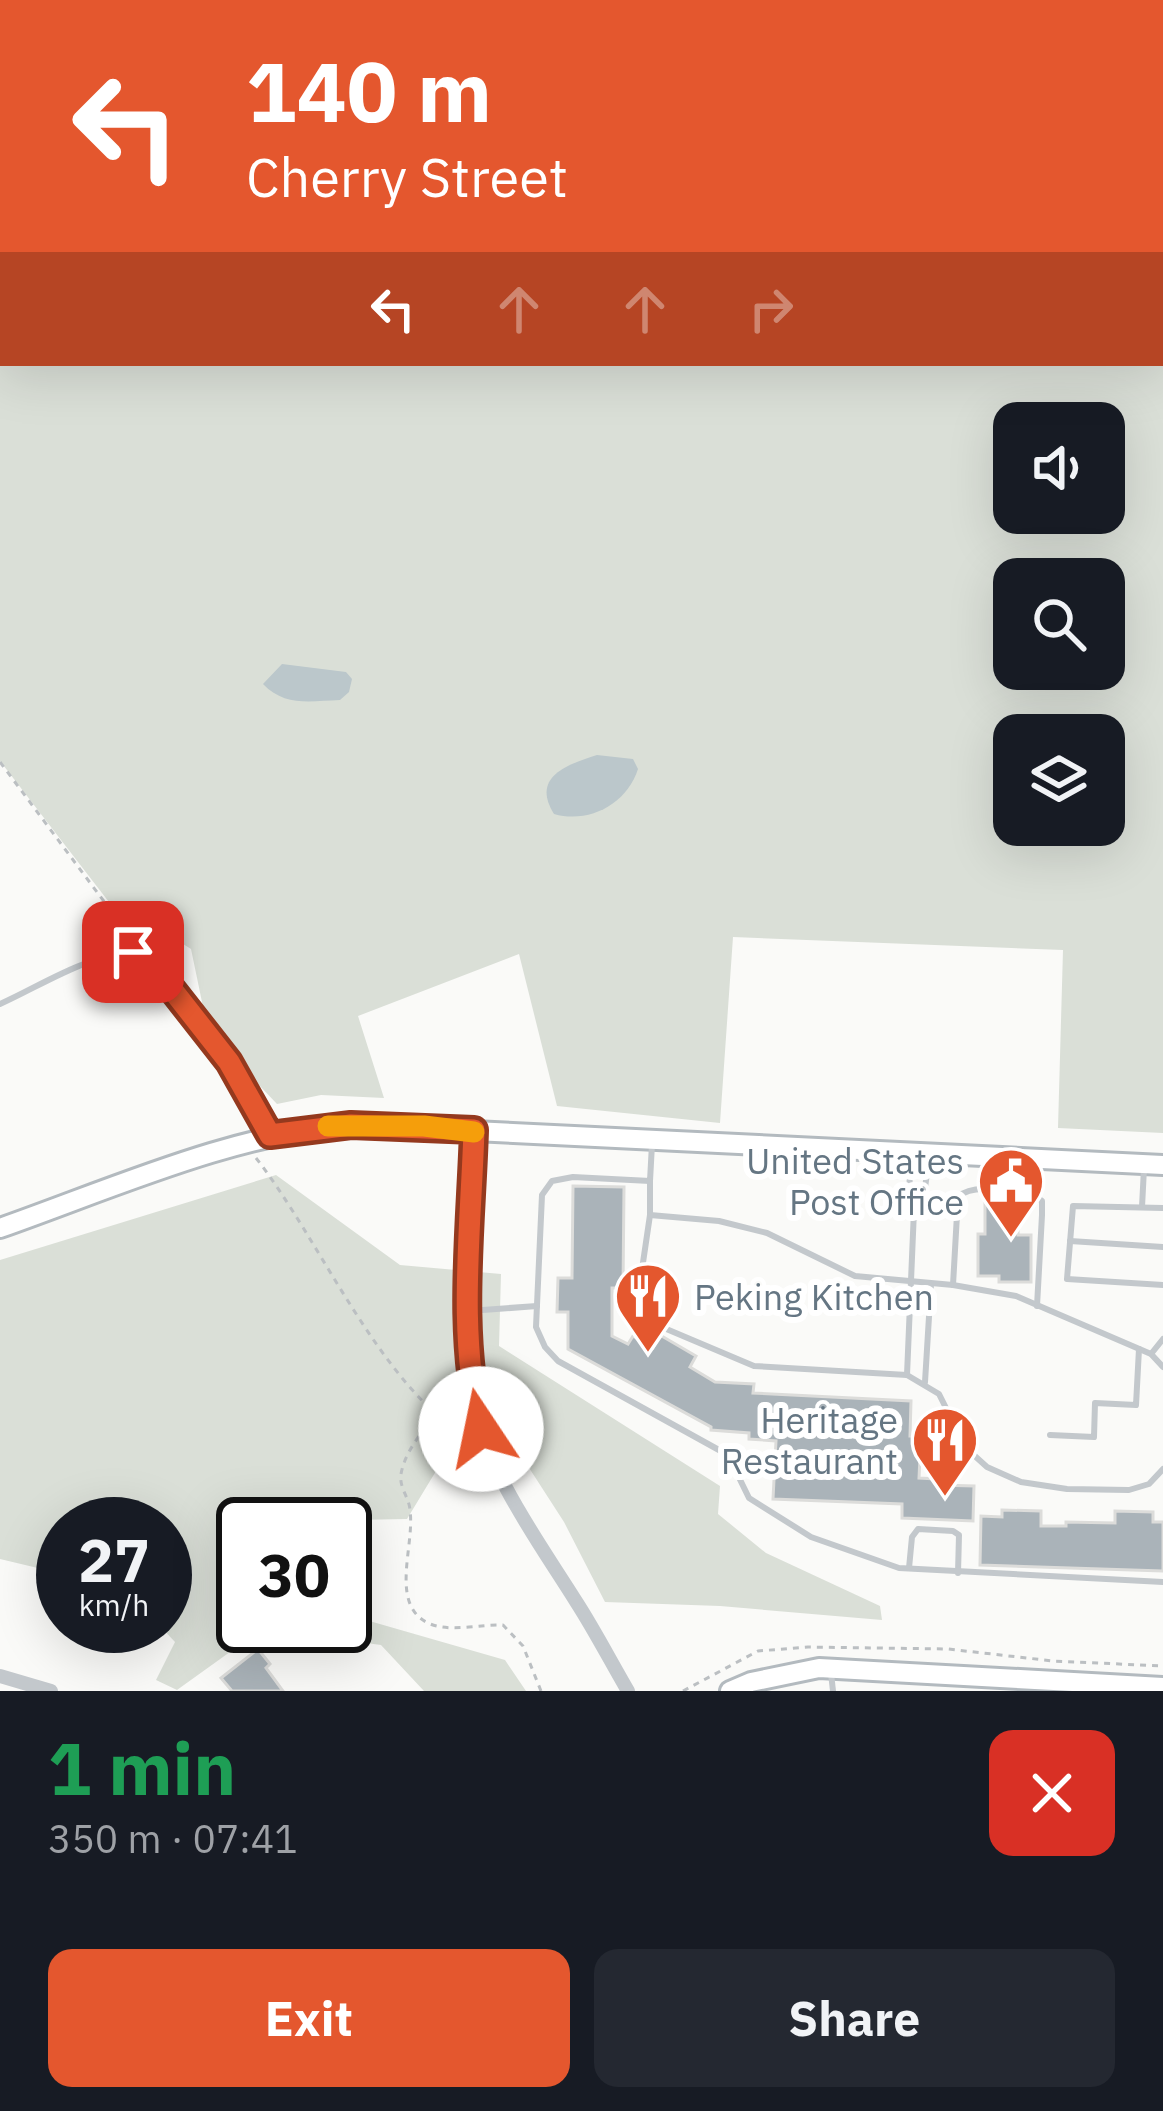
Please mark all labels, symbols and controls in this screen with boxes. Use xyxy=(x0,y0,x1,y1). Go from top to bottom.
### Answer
text: 140 m xyxy=(246,36,492,145)
icon: left xyxy=(48,48,204,204)
text: Cherry Street xyxy=(246,142,568,212)
icon: left xyxy=(360,276,426,342)
icon: ahead xyxy=(486,276,552,342)
icon: ahead xyxy=(612,276,678,342)
icon: right xyxy=(738,276,804,342)
map controls xyxy=(993,402,1125,846)
button: sound xyxy=(993,402,1125,534)
button: search xyxy=(993,558,1125,690)
button: layers xyxy=(993,714,1125,846)
pin xyxy=(82,901,184,1003)
icon: arrive xyxy=(100,919,166,985)
place label: United States Post Office xyxy=(746,1137,964,1225)
public building icon: United States Post Office xyxy=(976,1146,1046,1240)
restaurant icon: Peking Kitchen xyxy=(613,1261,683,1355)
place label: Peking Kitchen xyxy=(694,1273,934,1320)
position arrow xyxy=(418,1366,544,1492)
place label: Heritage Restaurant xyxy=(721,1396,898,1484)
restaurant icon: Heritage Restaurant xyxy=(910,1405,980,1499)
speed limit sign: 30 xyxy=(216,1497,372,1653)
text: 27 xyxy=(78,1520,150,1599)
text: km/h xyxy=(79,1585,149,1624)
text: 1 min xyxy=(48,1721,236,1815)
button: close xyxy=(989,1730,1115,1856)
text: 350 m · 07:41 xyxy=(48,1813,298,1864)
button: Exit xyxy=(48,1949,570,2087)
button: Share xyxy=(594,1949,1115,2087)

